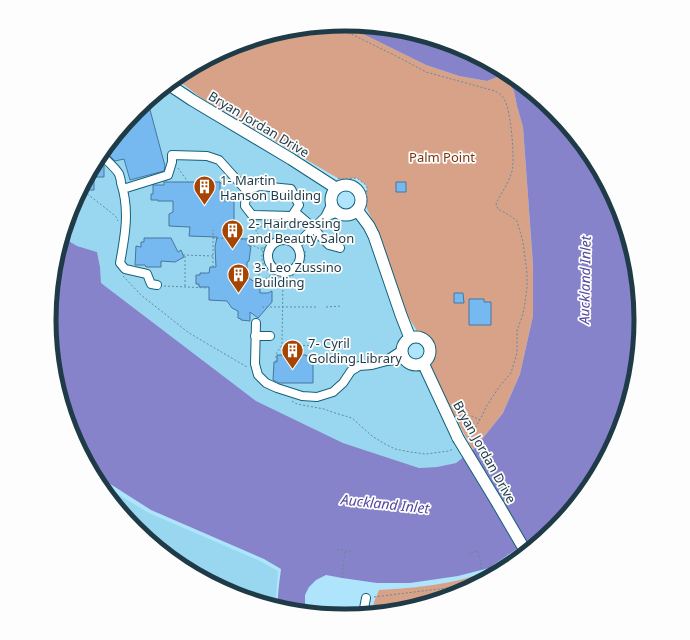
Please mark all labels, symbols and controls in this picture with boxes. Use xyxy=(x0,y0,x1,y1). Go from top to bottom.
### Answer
street label: Bryan Jordan Drive xyxy=(205,87,313,161)
park label: Palm Point xyxy=(409,148,475,166)
place label: 1- Martin Hanson Building xyxy=(220,171,321,204)
building icon: 1- Martin Hanson Building xyxy=(192,174,218,207)
place label: 2- Hairdressing and Beauty Salon xyxy=(248,214,354,247)
building icon: 2- Hairdressing and Beauty Salon xyxy=(220,217,246,250)
water label: Auckland Inlet xyxy=(574,234,595,325)
place label: 3- Leo Zussino Building xyxy=(254,258,342,291)
building icon: 3- Leo Zussino Building xyxy=(226,261,252,294)
place label: 7- Cyril Golding Library xyxy=(308,334,402,367)
building icon: 7- Cyril Golding Library xyxy=(280,337,306,370)
street label: Bryan Jordan Drive xyxy=(449,398,521,506)
water label: Auckland Inlet xyxy=(339,489,431,518)

